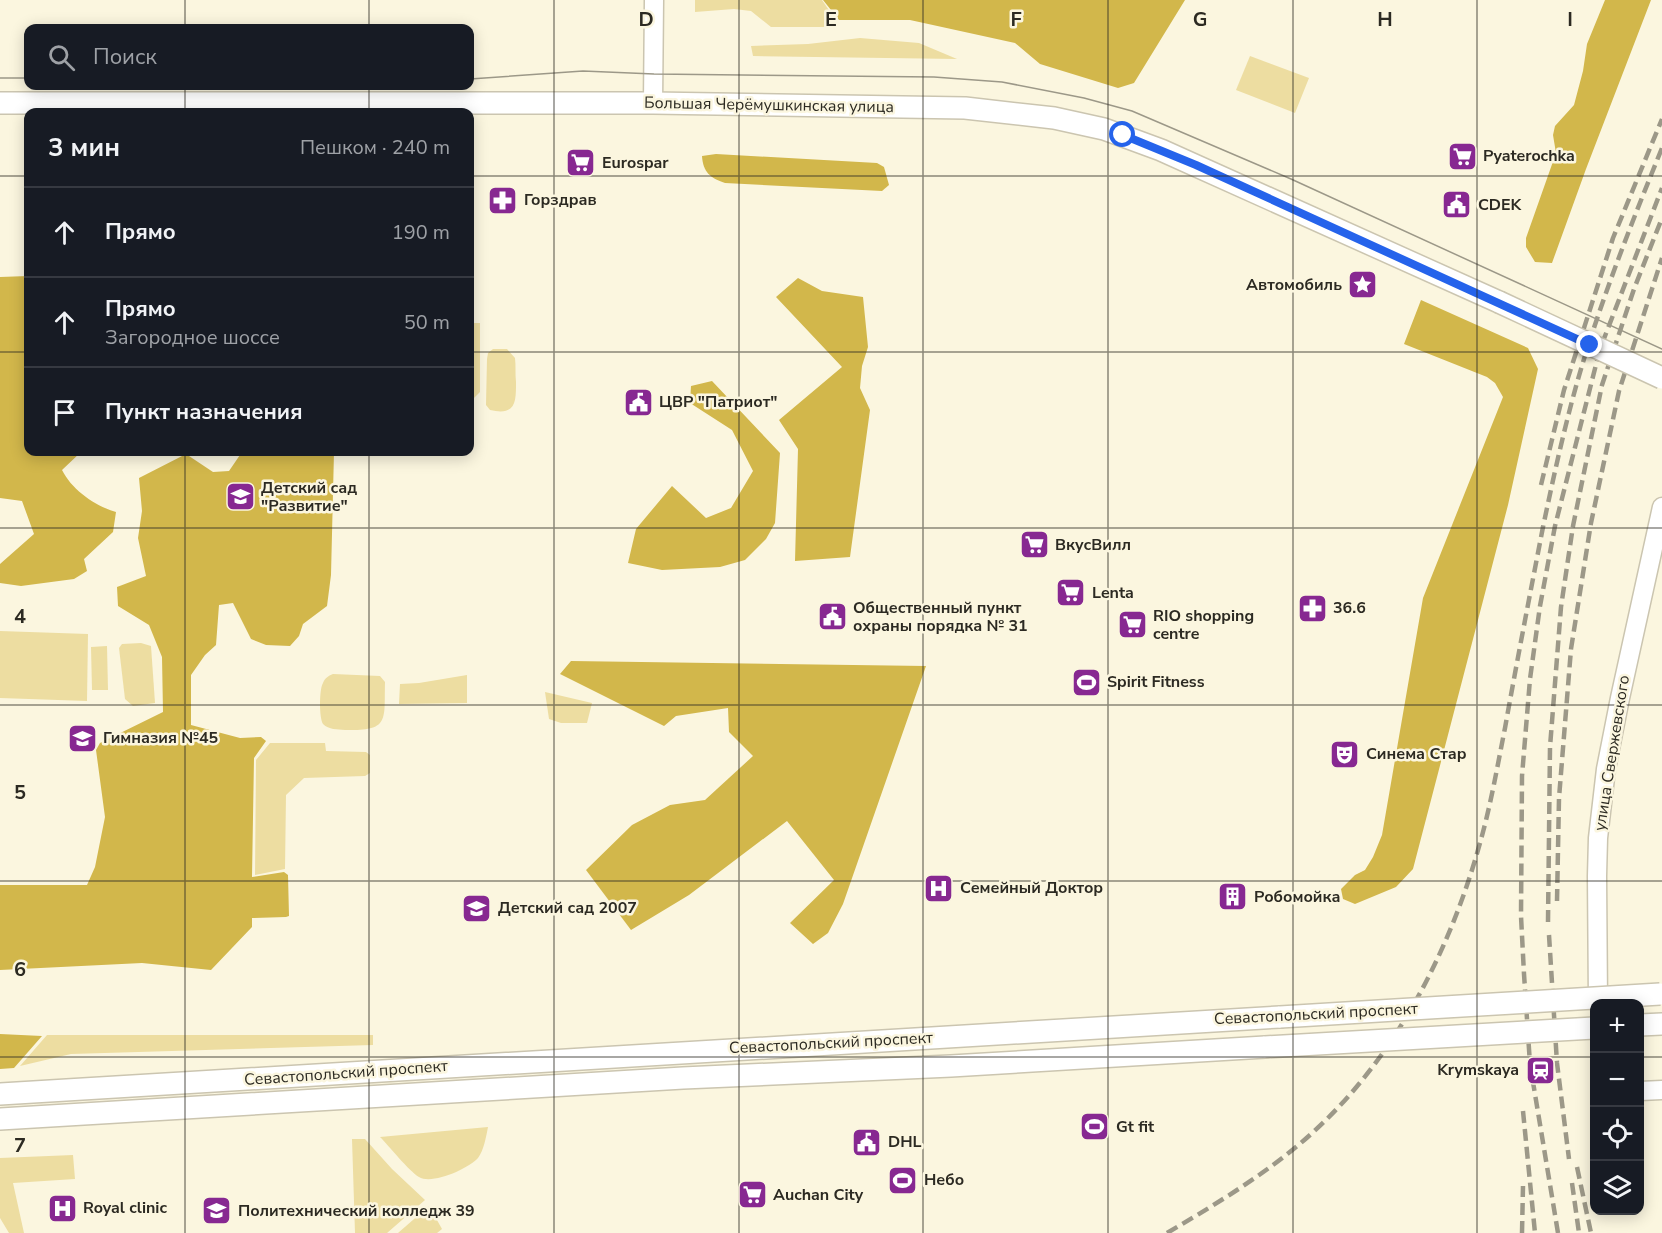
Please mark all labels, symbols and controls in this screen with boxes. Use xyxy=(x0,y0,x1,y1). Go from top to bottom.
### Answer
text: D xyxy=(638,6,654,33)
text: E xyxy=(825,6,837,33)
text: F xyxy=(1010,6,1022,33)
text: G xyxy=(1193,6,1207,33)
text: H xyxy=(1377,6,1393,33)
text: I xyxy=(1567,6,1573,33)
search box xyxy=(24,24,474,90)
icon: search xyxy=(45,41,78,74)
text: Поиск xyxy=(93,42,157,72)
street label: Большая Черёмушкинская улица xyxy=(644,92,894,118)
route start xyxy=(1109,121,1135,147)
text: 3 мин xyxy=(48,130,120,165)
text: Пешком · 240 m xyxy=(300,134,450,161)
supermarket icon: Pyaterochka xyxy=(1446,140,1478,172)
place label: Pyaterochka xyxy=(1483,145,1575,167)
supermarket icon: Eurospar xyxy=(565,147,597,179)
place label: Eurospar xyxy=(602,152,669,174)
pharmacy icon: Горздрав xyxy=(487,184,519,216)
place label: Горздрав xyxy=(524,189,597,211)
public building icon: CDEK xyxy=(1441,189,1473,221)
place label: CDEK xyxy=(1478,194,1523,216)
icon: ahead xyxy=(48,216,81,249)
text: Прямо xyxy=(105,217,176,247)
text: 190 m xyxy=(392,219,450,246)
place icon: Автомобиль xyxy=(1347,269,1379,301)
place label: Автомобиль xyxy=(1246,274,1342,296)
text: Прямо xyxy=(105,294,176,324)
icon: ahead xyxy=(48,306,81,339)
text: 50 m xyxy=(404,309,450,336)
text: Загородное шоссе xyxy=(105,324,280,351)
route end xyxy=(1576,331,1602,357)
public building icon: ЦВР "Патриот" xyxy=(622,386,654,418)
place label: ЦВР "Патриот" xyxy=(659,391,777,413)
icon: arrive xyxy=(48,396,81,429)
text: Пункт назначения xyxy=(105,397,303,427)
place label: Детский сад "Развитие" xyxy=(261,477,357,517)
school or university icon: Детский сад "Развитие" xyxy=(224,481,256,513)
supermarket icon: ВкусВилл xyxy=(1018,529,1050,561)
place label: ВкусВилл xyxy=(1055,534,1131,556)
supermarket icon: Lenta xyxy=(1055,577,1087,609)
place label: Lenta xyxy=(1092,582,1134,604)
pharmacy icon: 36.6 xyxy=(1296,592,1328,624)
place label: Общественный пункт охраны порядка № 31 xyxy=(853,597,1028,637)
place label: 36.6 xyxy=(1333,597,1366,619)
public building icon: Общественный пункт охраны порядка № 31 xyxy=(816,601,848,633)
text: 4 xyxy=(14,603,26,630)
place label: RIO shopping centre xyxy=(1153,605,1254,645)
supermarket icon: RIO shopping centre xyxy=(1116,609,1148,641)
sports icon: Spirit Fitness xyxy=(1070,666,1102,698)
place label: Spirit Fitness xyxy=(1107,671,1205,693)
street label: улица Свержевского xyxy=(1589,674,1635,832)
school or university icon: Гимназия №45 xyxy=(66,722,98,754)
place label: Гимназия №45 xyxy=(103,727,218,749)
theatre icon: Синема Стар xyxy=(1329,738,1361,770)
place label: Синема Стар xyxy=(1366,743,1467,765)
text: 5 xyxy=(14,779,26,806)
hospital icon: Семейный Доктор xyxy=(923,872,955,904)
place label: Семейный Доктор xyxy=(960,877,1103,899)
building icon: Робомойка xyxy=(1217,881,1249,913)
place label: Робомойка xyxy=(1254,886,1340,908)
school or university icon: Детский сад 2007 xyxy=(461,892,493,924)
place label: Детский сад 2007 xyxy=(498,897,637,919)
text: 6 xyxy=(14,956,26,983)
street label: Севастопольский проспект xyxy=(1213,998,1419,1030)
map controls xyxy=(1590,999,1644,1215)
button: + xyxy=(1590,999,1644,1053)
street label: Севастопольский проспект xyxy=(728,1027,934,1059)
button: − xyxy=(1590,1053,1644,1107)
station icon: Krymskaya xyxy=(1524,1054,1556,1086)
street label: Севастопольский проспект xyxy=(243,1055,449,1091)
place label: Krymskaya xyxy=(1437,1059,1519,1081)
button: locate xyxy=(1590,1107,1644,1161)
sports icon: Gt fit xyxy=(1079,1111,1111,1143)
place label: Gt fit xyxy=(1116,1116,1155,1138)
public building icon: DHL xyxy=(851,1126,883,1158)
place label: DHL xyxy=(888,1131,922,1153)
text: 7 xyxy=(14,1132,26,1159)
button: layers xyxy=(1590,1161,1644,1215)
sports icon: Небо xyxy=(887,1164,919,1196)
place label: Небо xyxy=(924,1169,964,1191)
supermarket icon: Auchan City xyxy=(736,1179,768,1211)
place label: Auchan City xyxy=(773,1184,864,1206)
hospital icon: Royal clinic xyxy=(46,1192,78,1224)
school or university icon: Политехнический колледж 39 xyxy=(201,1195,233,1227)
place label: Royal clinic xyxy=(83,1197,167,1219)
place label: Политехнический колледж 39 xyxy=(238,1200,475,1222)

